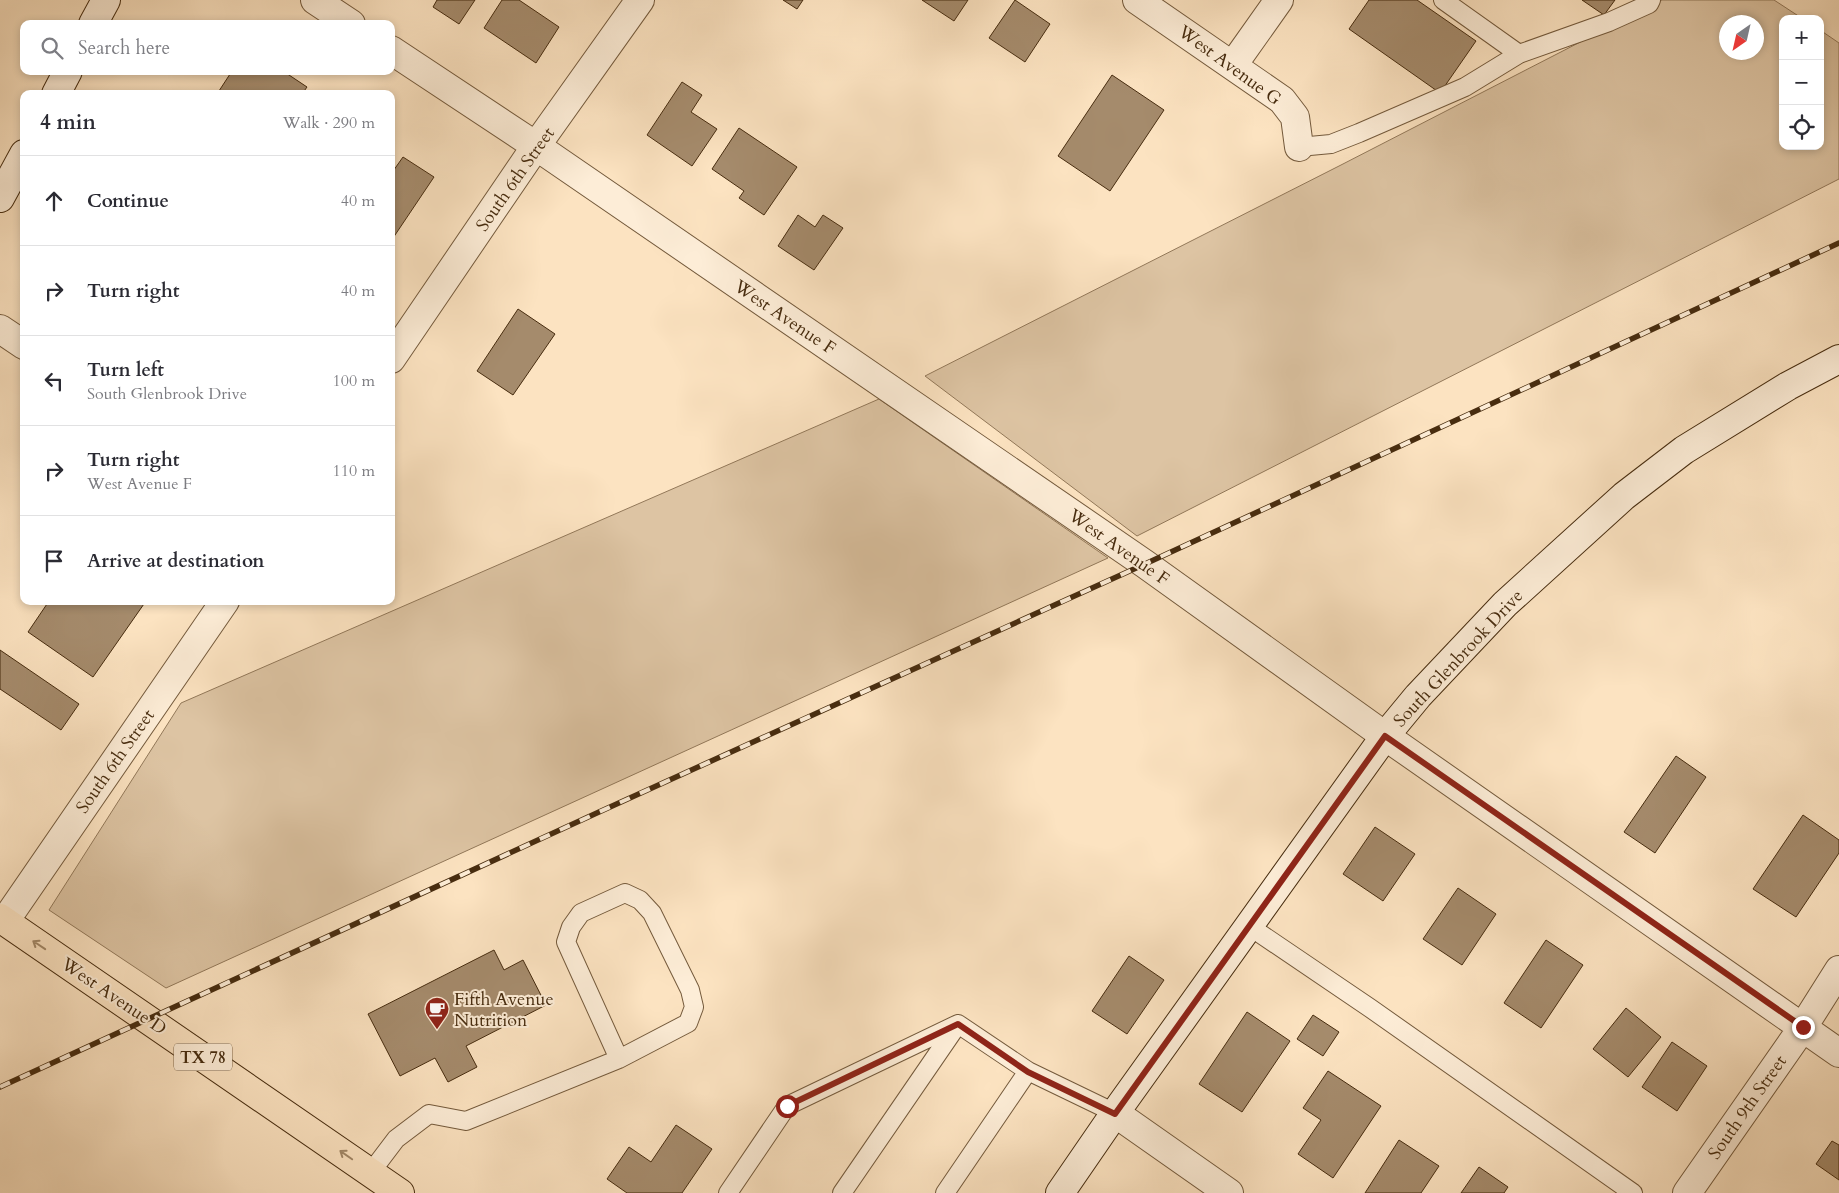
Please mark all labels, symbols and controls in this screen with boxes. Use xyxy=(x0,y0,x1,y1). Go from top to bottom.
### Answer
north arrow xyxy=(1719,15,1764,60)
map controls xyxy=(1779,15,1824,150)
button: + xyxy=(1779,15,1824,60)
street label: West Avenue G xyxy=(1172,19,1286,111)
search box xyxy=(20,20,395,75)
icon: search xyxy=(38,34,66,62)
text: Search here xyxy=(78,35,170,61)
button: − xyxy=(1779,60,1824,105)
button: locate xyxy=(1779,105,1824,150)
text: 4 min xyxy=(40,108,96,137)
text: Walk · 290 m xyxy=(283,112,375,134)
street label: South 6th Street xyxy=(470,122,561,236)
icon: ahead xyxy=(40,187,68,215)
text: Continue xyxy=(87,188,169,214)
text: 40 m xyxy=(341,190,375,212)
street label: West Avenue F xyxy=(728,273,841,361)
icon: right xyxy=(40,277,68,305)
text: Turn right xyxy=(87,278,179,304)
text: 40 m xyxy=(341,280,375,302)
text: Turn left xyxy=(87,357,164,383)
icon: left xyxy=(40,367,68,395)
text: 100 m xyxy=(333,370,375,392)
text: South Glenbrook Drive xyxy=(87,383,247,405)
text: Turn right xyxy=(87,447,179,473)
icon: right xyxy=(40,457,68,485)
text: 110 m xyxy=(333,460,375,482)
text: West Avenue F xyxy=(87,473,192,495)
street label: West Avenue F xyxy=(1062,503,1174,592)
icon: arrive xyxy=(40,547,68,575)
text: Arrive at destination xyxy=(87,548,264,574)
street label: South Glenbrook Drive xyxy=(1388,584,1529,733)
street label: South 6th Street xyxy=(70,704,161,818)
one-way arrow xyxy=(32,939,46,950)
street label: West Avenue D xyxy=(55,951,171,1041)
place label: Fifth Avenue Nutrition xyxy=(454,987,554,1033)
cafe icon: Fifth Avenue Nutrition xyxy=(424,996,450,1030)
route end xyxy=(1792,1016,1815,1039)
road number: TX 78 xyxy=(174,1044,232,1070)
street label: South 9th Street xyxy=(1702,1050,1793,1164)
route start xyxy=(776,1095,799,1118)
one-way arrow xyxy=(339,1150,353,1160)

